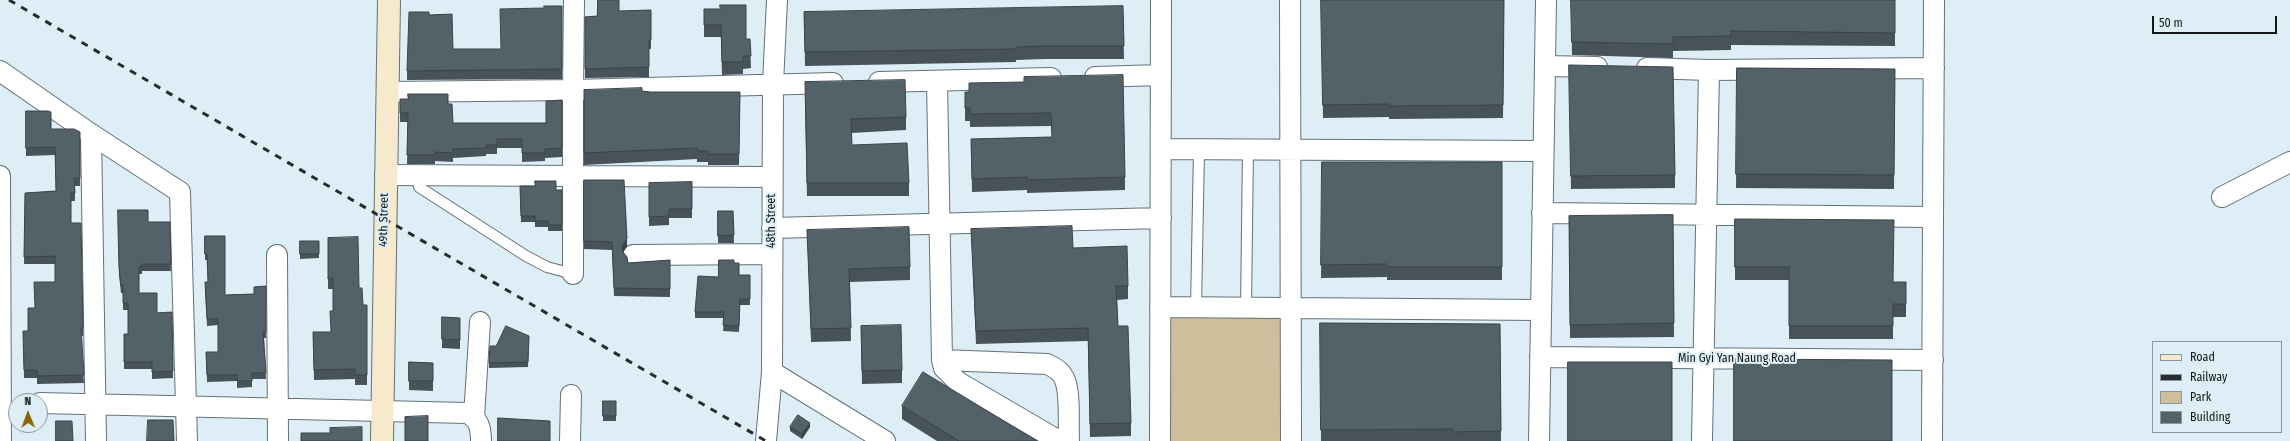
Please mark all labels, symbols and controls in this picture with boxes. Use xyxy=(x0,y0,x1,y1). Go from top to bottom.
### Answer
scale bar xyxy=(2154,8,2279,34)
text: 50 m xyxy=(2159,16,2183,30)
street label: 49th Street xyxy=(376,193,392,247)
street label: 48th Street xyxy=(765,194,779,248)
legend xyxy=(2152,341,2282,433)
text: Road xyxy=(2190,350,2215,364)
street label: Min Gyi Yan Naung Road xyxy=(1678,352,1796,366)
text: Railway xyxy=(2190,370,2227,384)
text: Park xyxy=(2190,390,2211,404)
north arrow xyxy=(8,393,48,433)
text: N xyxy=(24,395,31,408)
text: Building xyxy=(2190,410,2230,424)

